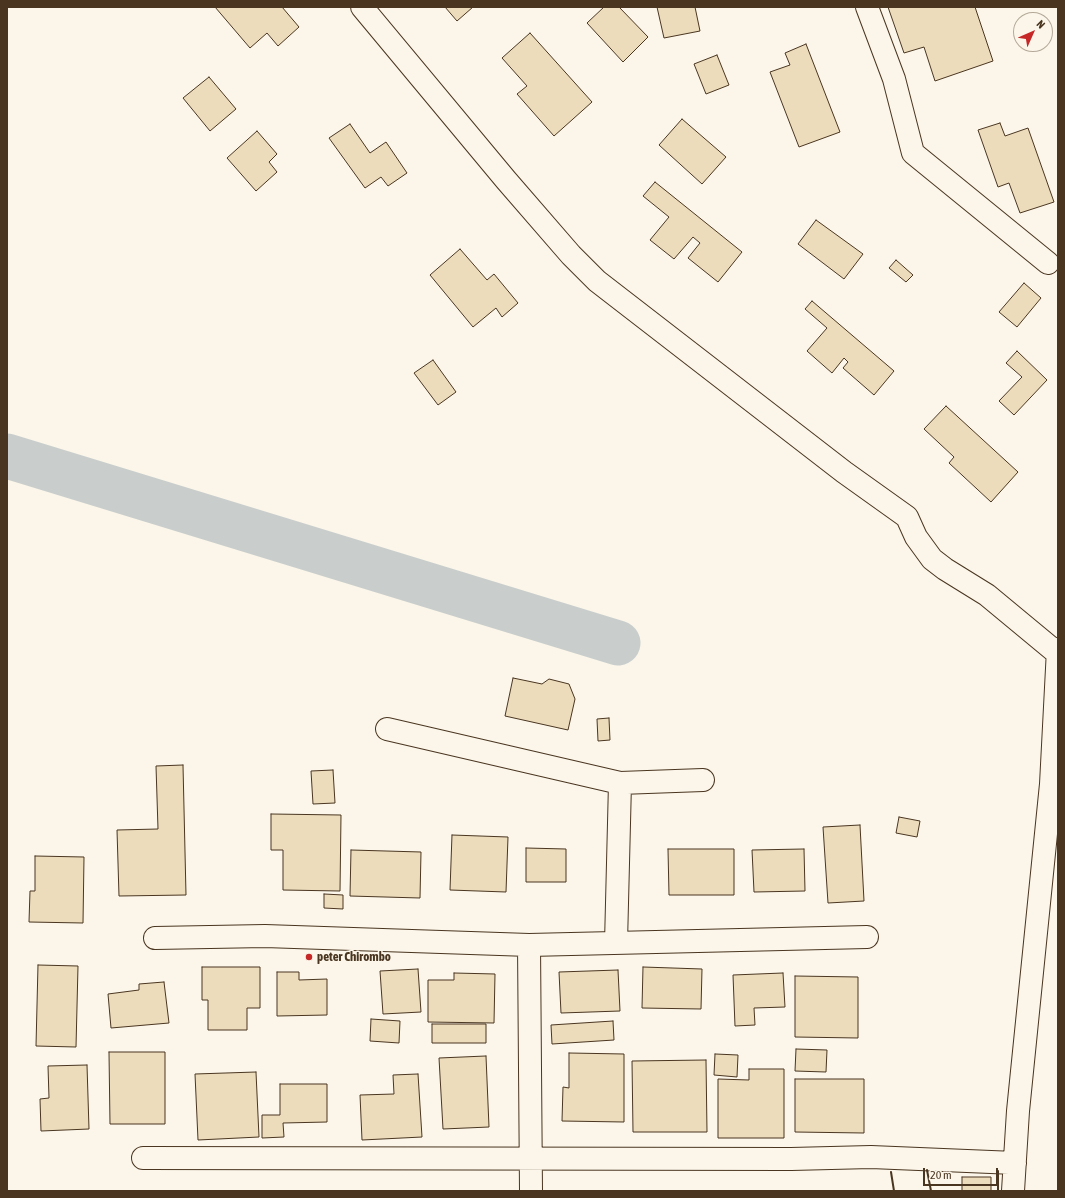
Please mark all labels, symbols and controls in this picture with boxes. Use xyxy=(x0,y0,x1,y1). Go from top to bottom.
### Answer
north arrow xyxy=(1013,12,1053,52)
text: N xyxy=(1034,18,1047,31)
place label: peter Chirombo xyxy=(317,949,391,965)
marker: peter Chirombo xyxy=(304,952,314,962)
scale bar xyxy=(925,1160,1000,1186)
text: 20 m xyxy=(930,1168,952,1182)

